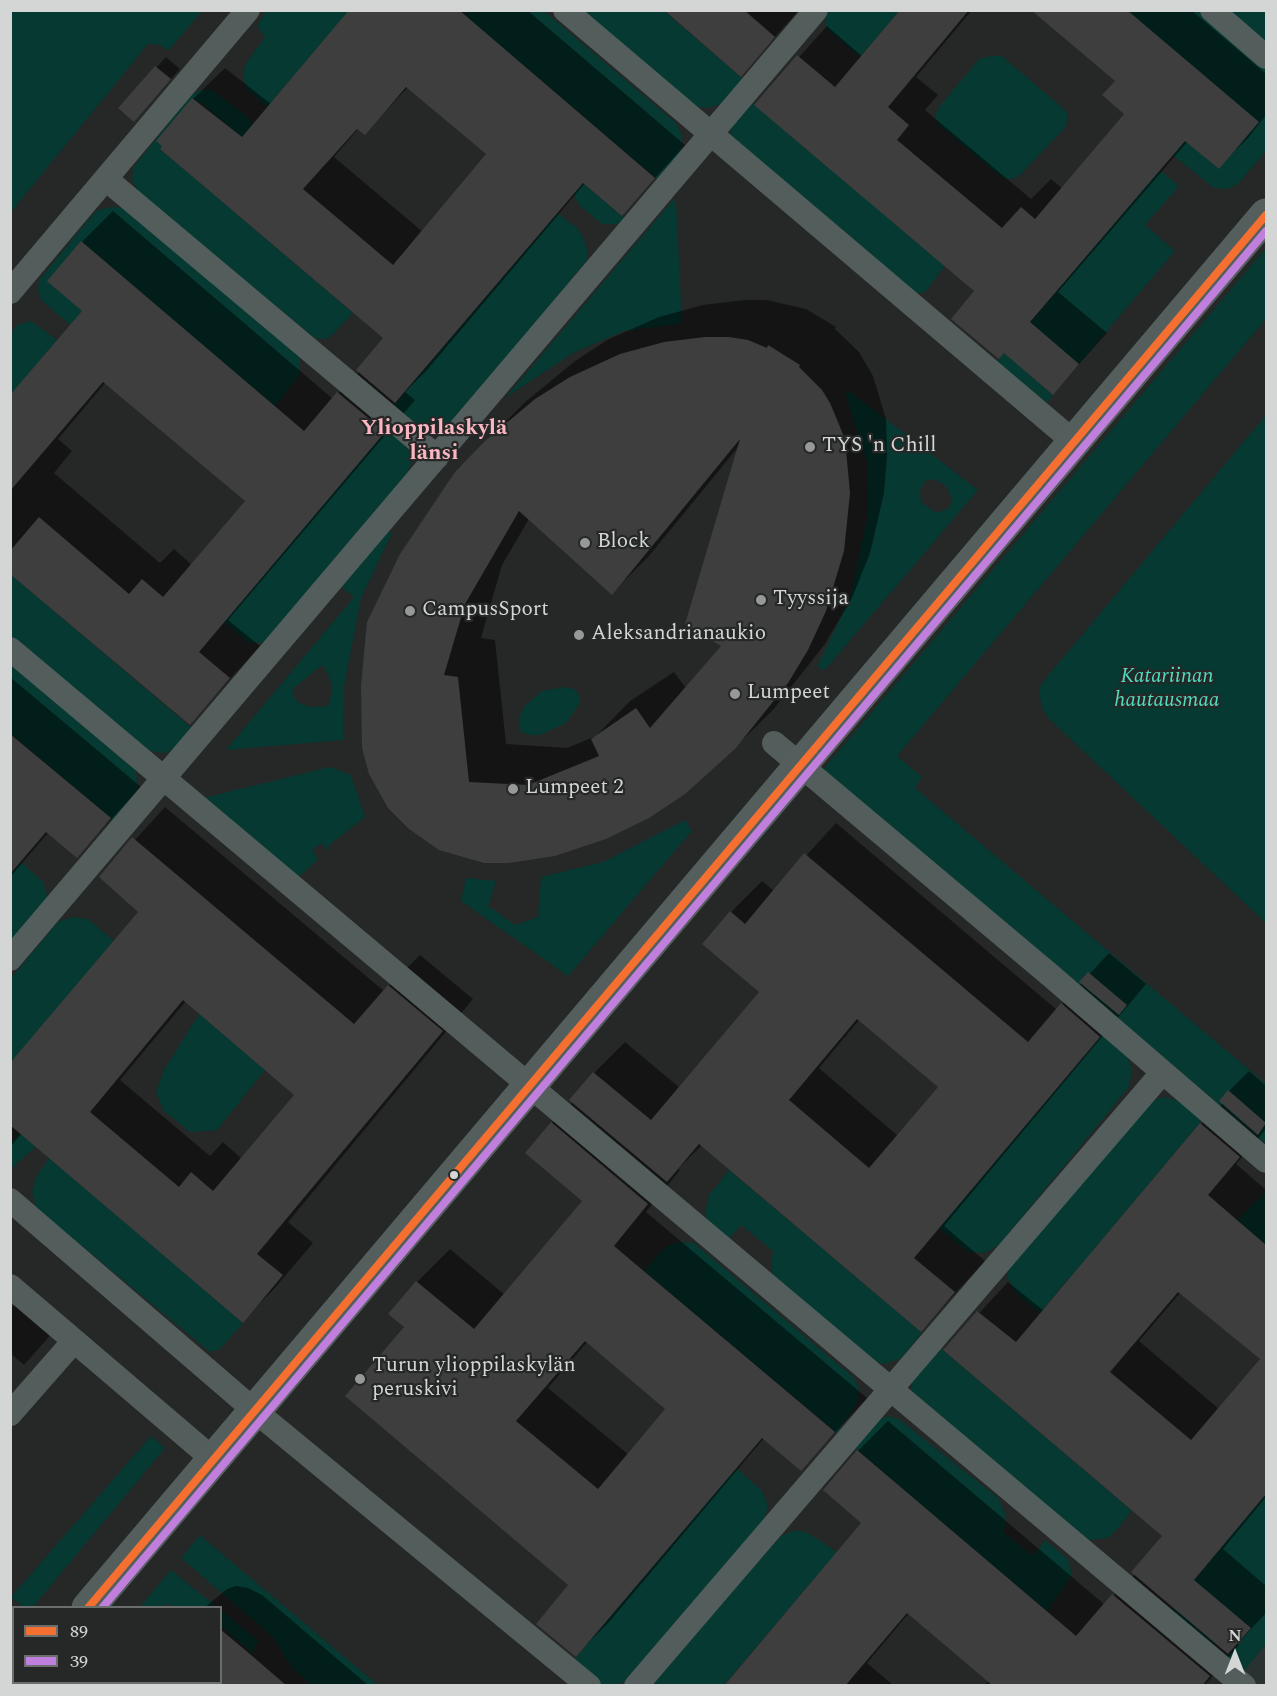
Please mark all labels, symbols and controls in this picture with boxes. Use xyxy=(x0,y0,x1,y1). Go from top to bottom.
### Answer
district label: Ylioppilaskylä länsi xyxy=(361,417,507,469)
place label: TYS 'n Chill xyxy=(822,434,936,460)
marker: TYS 'n Chill xyxy=(803,440,817,454)
place label: Block xyxy=(597,530,650,556)
marker: Block xyxy=(578,536,592,550)
place label: Tyyssija xyxy=(773,587,849,613)
marker: Tyyssija xyxy=(754,593,768,607)
place label: CampusSport xyxy=(422,598,549,624)
marker: CampusSport xyxy=(403,604,417,618)
place label: Aleksandrianaukio xyxy=(591,622,766,648)
marker: Aleksandrianaukio xyxy=(572,628,586,642)
park label: Katariinan hautausmaa xyxy=(1115,665,1219,715)
place label: Lumpeet xyxy=(747,681,830,707)
marker: Lumpeet xyxy=(728,687,742,701)
place label: Lumpeet 2 xyxy=(525,776,624,802)
marker: Lumpeet 2 xyxy=(506,782,520,796)
unlabelled marker xyxy=(448,1169,460,1181)
place label: Turun ylioppilaskylän peruskivi xyxy=(372,1354,576,1404)
marker: Turun ylioppilaskylän peruskivi xyxy=(353,1372,367,1386)
legend xyxy=(12,1606,222,1684)
text: 89 xyxy=(70,1618,88,1645)
north arrow xyxy=(1205,1624,1265,1684)
text: N xyxy=(1228,1624,1242,1648)
text: 39 xyxy=(70,1648,88,1675)

